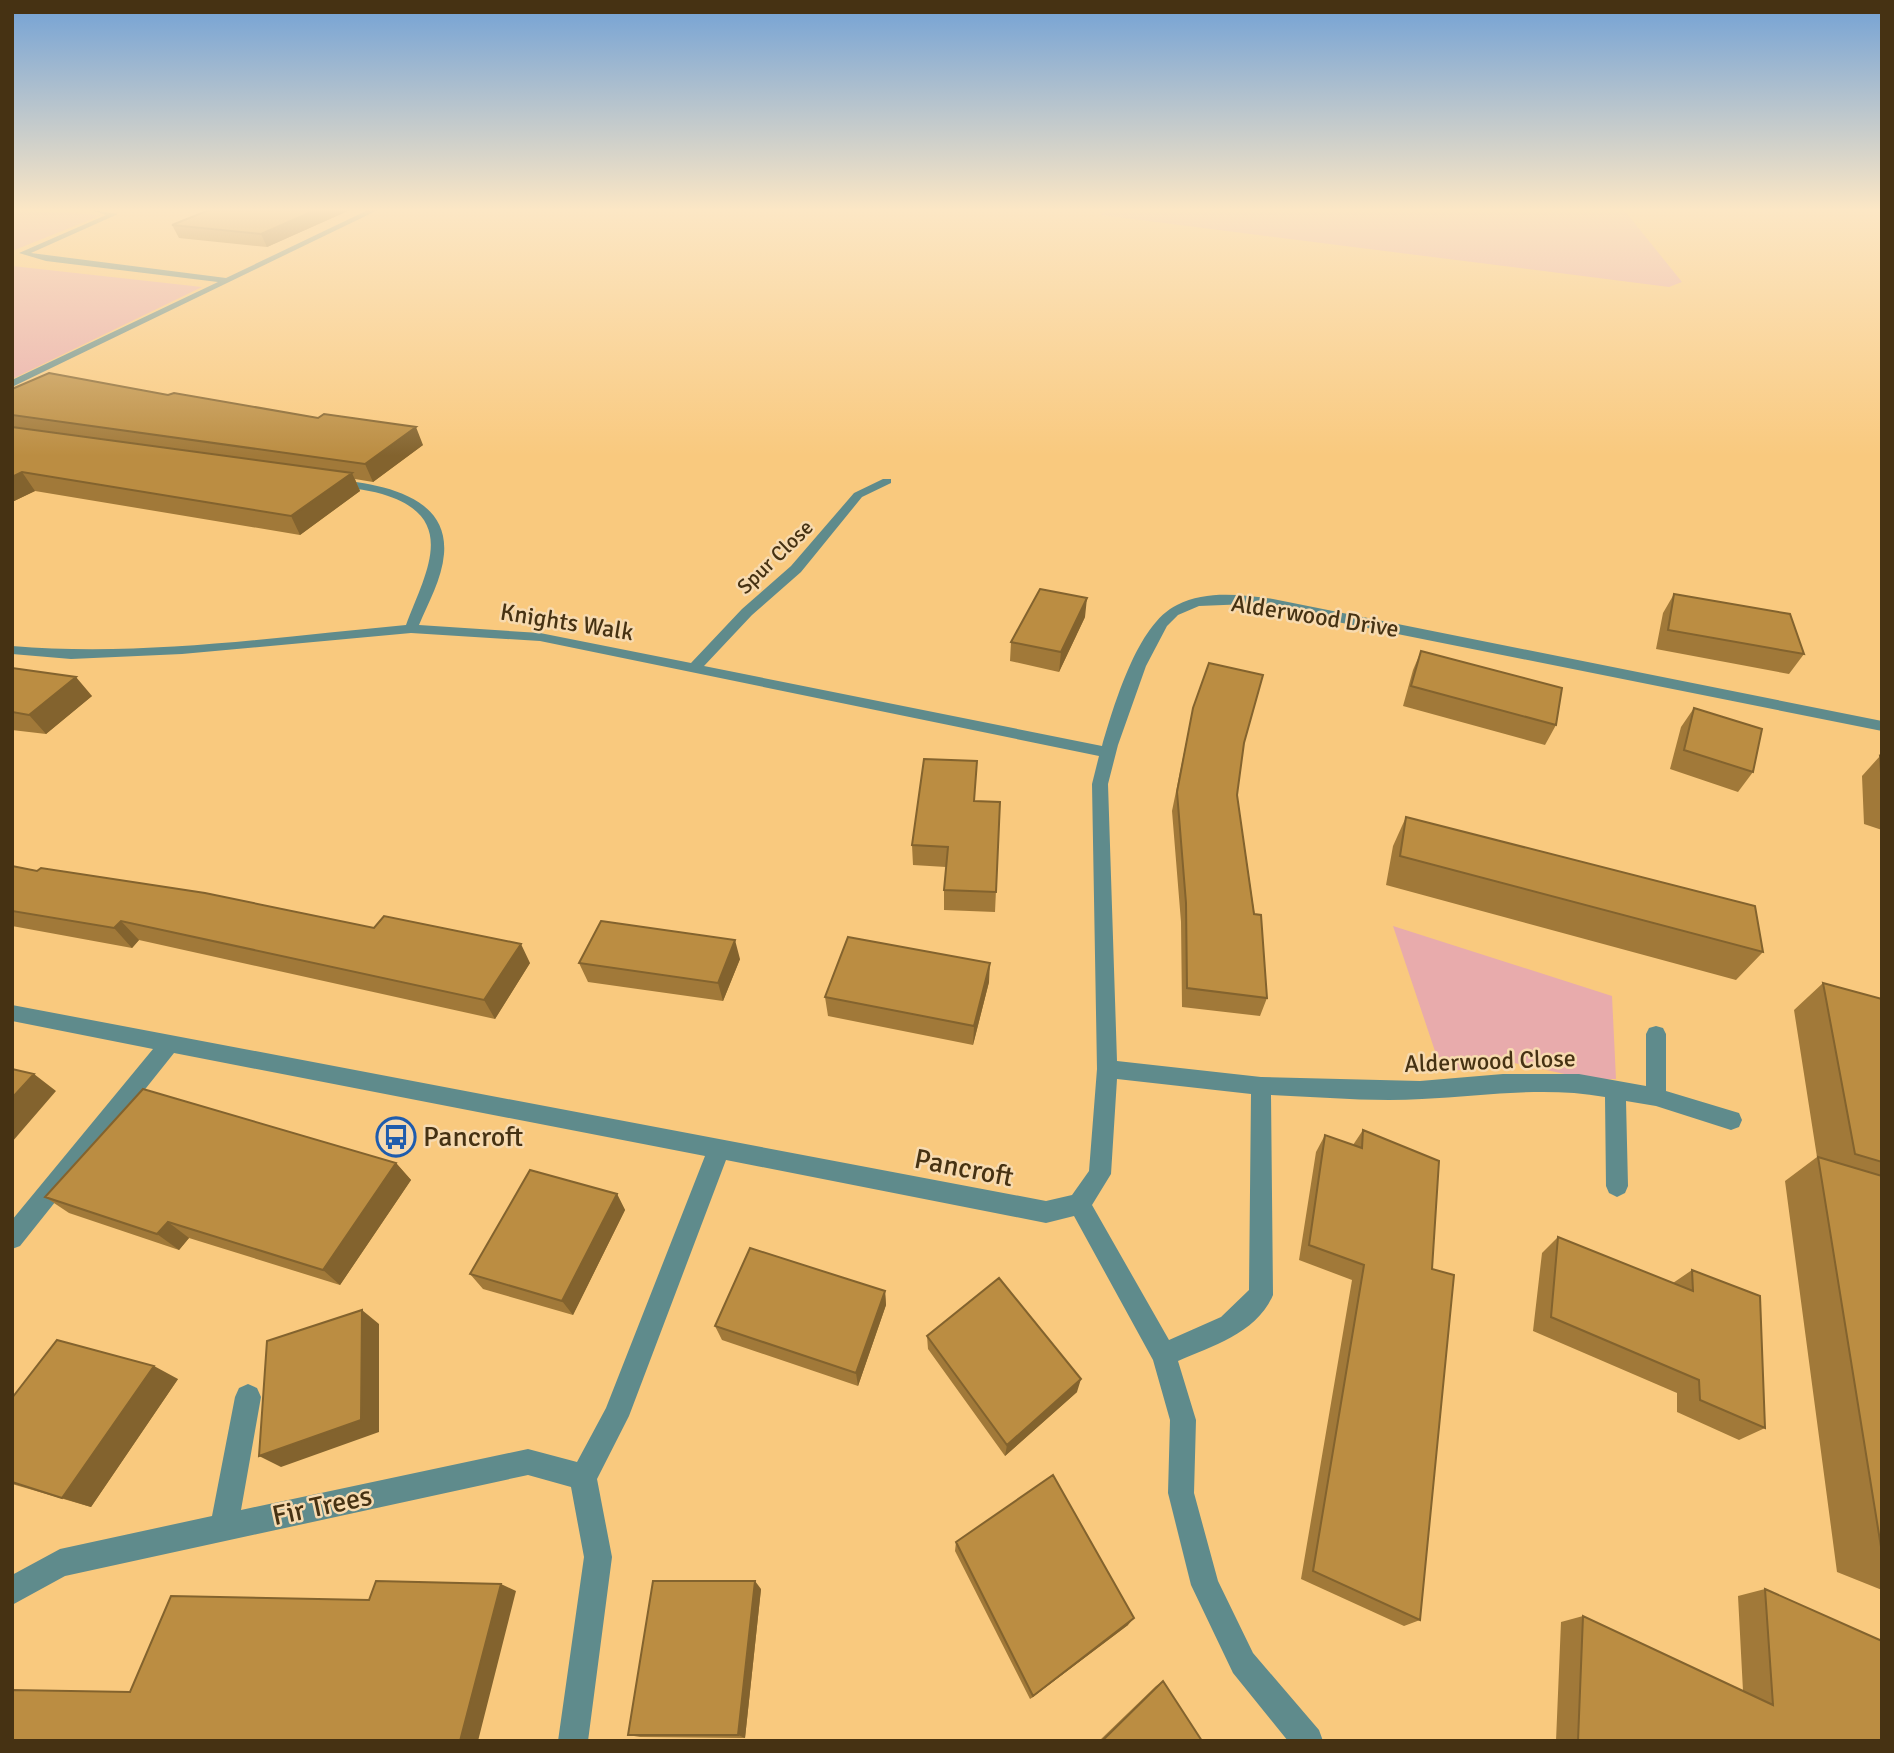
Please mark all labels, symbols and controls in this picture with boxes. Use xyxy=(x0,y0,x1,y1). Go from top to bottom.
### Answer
street label: Spur Close xyxy=(731,514,819,600)
street label: Alderwood Drive xyxy=(1229,588,1401,644)
street label: Knights Walk xyxy=(498,597,636,647)
street label: Alderwood Close xyxy=(1404,1043,1576,1079)
bus stop icon: Pancroft xyxy=(375,1116,417,1158)
place label: Pancroft xyxy=(423,1120,523,1154)
street label: Pancroft xyxy=(911,1142,1017,1194)
street label: Fir Trees xyxy=(269,1479,375,1533)

